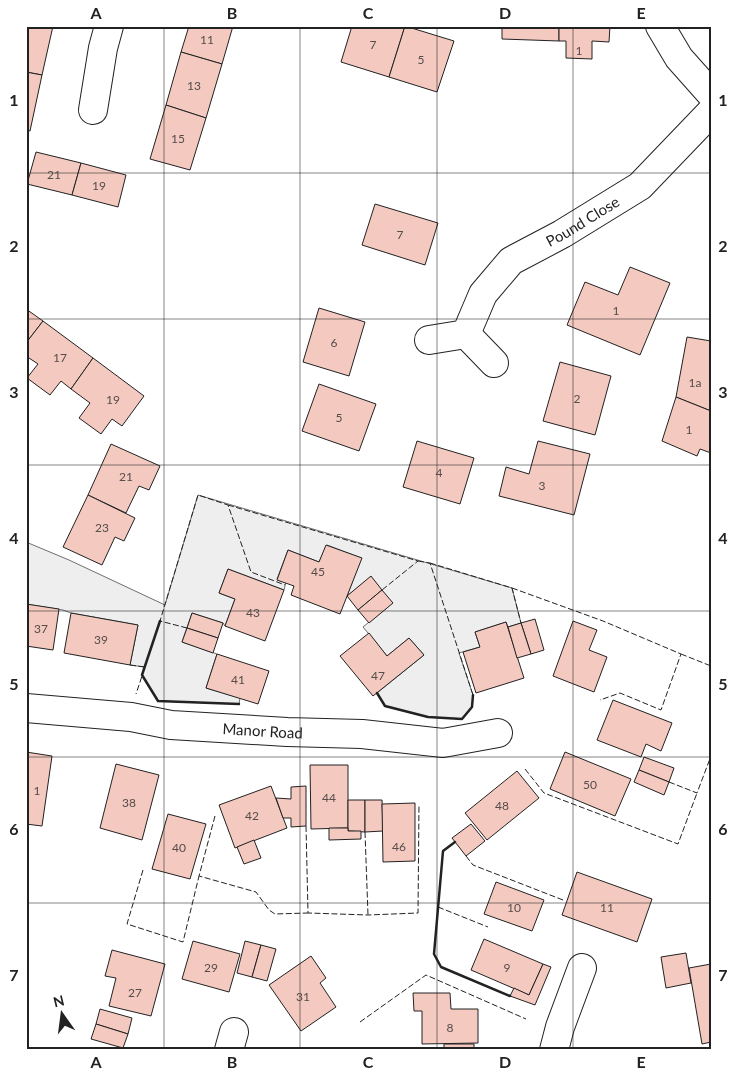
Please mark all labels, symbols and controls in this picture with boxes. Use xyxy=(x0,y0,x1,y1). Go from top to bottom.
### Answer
text: A xyxy=(89,3,102,22)
text: B xyxy=(227,3,237,22)
text: C xyxy=(363,3,374,22)
text: D xyxy=(499,3,511,22)
text: E xyxy=(636,3,646,22)
house number: 11 xyxy=(200,32,214,47)
house number: 7 xyxy=(370,37,377,52)
house number: 1 xyxy=(576,43,583,58)
house number: 5 xyxy=(418,52,425,67)
house number: 13 xyxy=(187,78,201,93)
text: 1 xyxy=(9,90,19,109)
text: 1 xyxy=(718,90,728,109)
house number: 15 xyxy=(171,131,185,146)
house number: 21 xyxy=(47,167,61,182)
house number: 19 xyxy=(92,178,106,193)
street label: Pound Close xyxy=(543,192,622,250)
house number: 7 xyxy=(397,227,404,242)
text: 2 xyxy=(9,236,19,255)
text: 2 xyxy=(718,236,728,255)
house number: 1 xyxy=(613,303,620,318)
house number: 6 xyxy=(331,335,338,350)
house number: 17 xyxy=(53,350,67,365)
house number: 1a xyxy=(689,375,701,390)
text: 3 xyxy=(9,382,19,401)
text: 3 xyxy=(718,382,728,401)
house number: 2 xyxy=(574,391,581,406)
house number: 19 xyxy=(106,392,120,407)
house number: 5 xyxy=(336,410,343,425)
house number: 1 xyxy=(686,422,693,437)
house number: 4 xyxy=(436,465,443,480)
house number: 21 xyxy=(119,469,133,484)
house number: 3 xyxy=(539,478,546,493)
house number: 23 xyxy=(95,520,109,535)
text: 4 xyxy=(9,528,19,547)
text: 4 xyxy=(718,528,728,547)
house number: 45 xyxy=(311,564,325,579)
house number: 43 xyxy=(246,605,260,620)
house number: 37 xyxy=(34,621,48,636)
house number: 39 xyxy=(94,632,108,647)
house number: 47 xyxy=(371,668,385,683)
house number: 41 xyxy=(231,672,245,687)
text: 5 xyxy=(9,674,19,693)
text: 5 xyxy=(718,674,728,693)
street label: Manor Road xyxy=(222,719,303,741)
house number: 50 xyxy=(583,777,597,792)
house number: 1 xyxy=(34,783,41,798)
house number: 44 xyxy=(322,790,336,805)
house number: 38 xyxy=(122,795,136,810)
house number: 48 xyxy=(495,798,509,813)
house number: 42 xyxy=(245,808,259,823)
text: 6 xyxy=(9,819,19,838)
text: 6 xyxy=(718,819,728,838)
house number: 46 xyxy=(392,839,406,854)
house number: 40 xyxy=(172,840,186,855)
house number: 10 xyxy=(507,900,521,915)
house number: 11 xyxy=(600,900,614,915)
house number: 29 xyxy=(204,960,218,975)
house number: 9 xyxy=(504,960,511,975)
text: 7 xyxy=(9,965,19,984)
text: 7 xyxy=(718,965,728,984)
house number: 27 xyxy=(128,985,142,1000)
north arrow xyxy=(38,988,88,1038)
house number: 31 xyxy=(296,989,310,1004)
text: N xyxy=(51,991,66,1010)
house number: 8 xyxy=(447,1020,454,1035)
text: A xyxy=(89,1052,102,1071)
text: B xyxy=(227,1052,237,1071)
text: C xyxy=(363,1052,374,1071)
text: D xyxy=(499,1052,511,1071)
text: E xyxy=(636,1052,646,1071)

